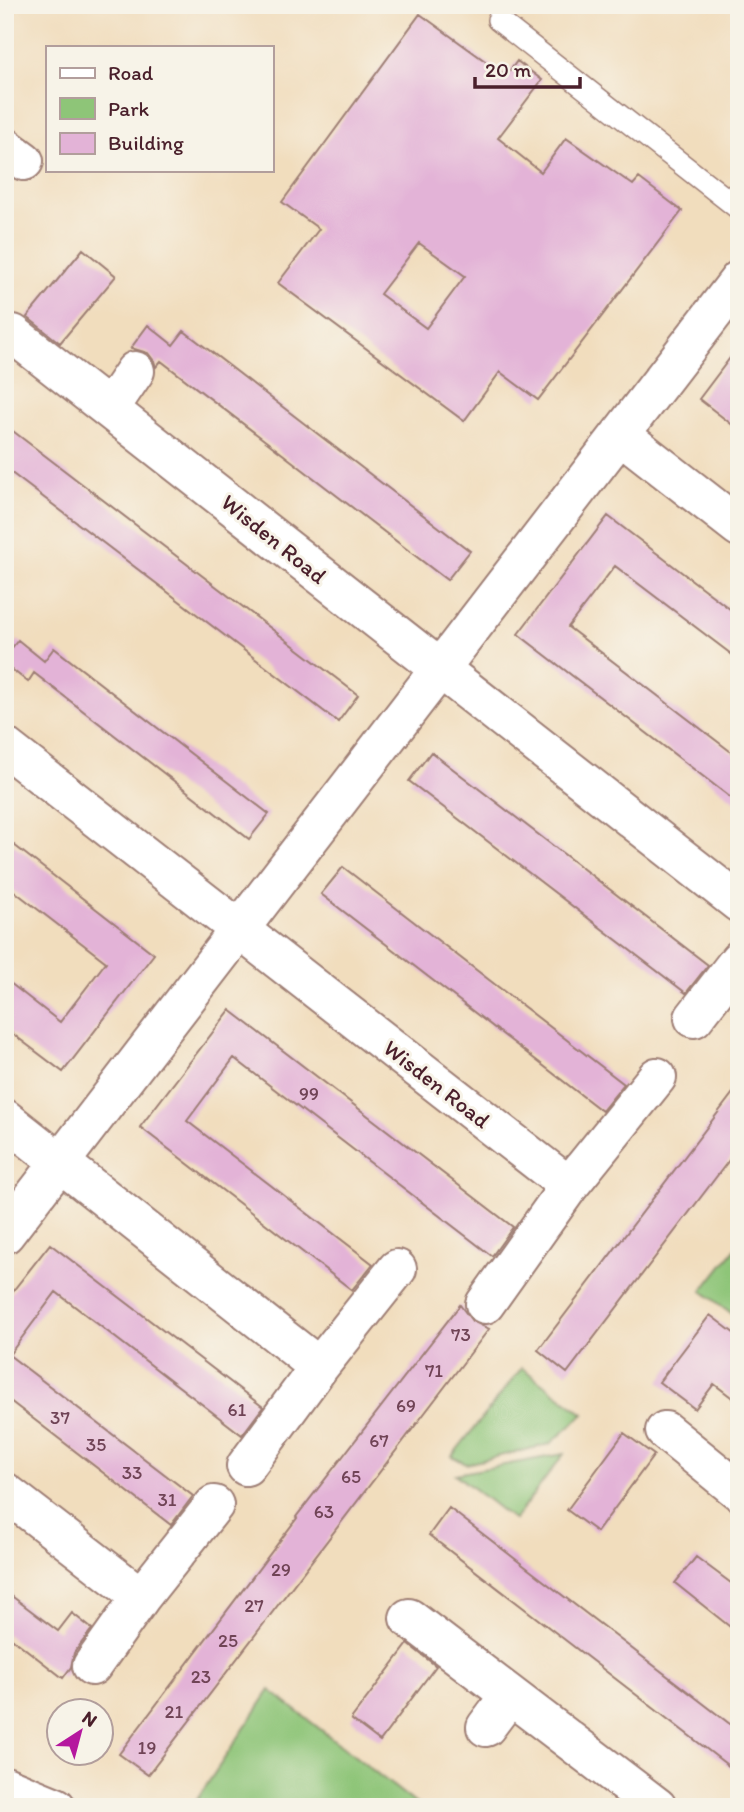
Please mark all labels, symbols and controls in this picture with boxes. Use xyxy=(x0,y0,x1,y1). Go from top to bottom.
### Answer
legend xyxy=(46,46,273,172)
scale bar xyxy=(475,46,580,90)
text: 20 m xyxy=(485,57,532,82)
text: Road xyxy=(108,60,154,85)
text: Park xyxy=(108,96,150,121)
text: Building xyxy=(108,130,184,155)
street label: Wisden Road xyxy=(216,488,333,590)
street label: Wisden Road xyxy=(378,1034,496,1134)
house number: 99 xyxy=(299,1082,319,1105)
house number: 73 xyxy=(451,1323,471,1346)
house number: 71 xyxy=(425,1359,443,1382)
house number: 69 xyxy=(396,1394,416,1417)
house number: 61 xyxy=(228,1398,247,1421)
house number: 37 xyxy=(50,1406,70,1429)
house number: 67 xyxy=(369,1429,389,1452)
house number: 35 xyxy=(86,1433,106,1456)
house number: 33 xyxy=(122,1461,142,1484)
house number: 65 xyxy=(341,1465,361,1488)
house number: 31 xyxy=(157,1488,177,1511)
house number: 63 xyxy=(314,1500,334,1523)
house number: 29 xyxy=(271,1558,291,1581)
house number: 27 xyxy=(244,1594,264,1617)
house number: 25 xyxy=(218,1629,238,1652)
house number: 23 xyxy=(191,1665,211,1688)
north arrow xyxy=(46,1696,116,1766)
house number: 21 xyxy=(165,1700,184,1723)
text: N xyxy=(78,1706,102,1732)
house number: 19 xyxy=(138,1736,156,1759)

